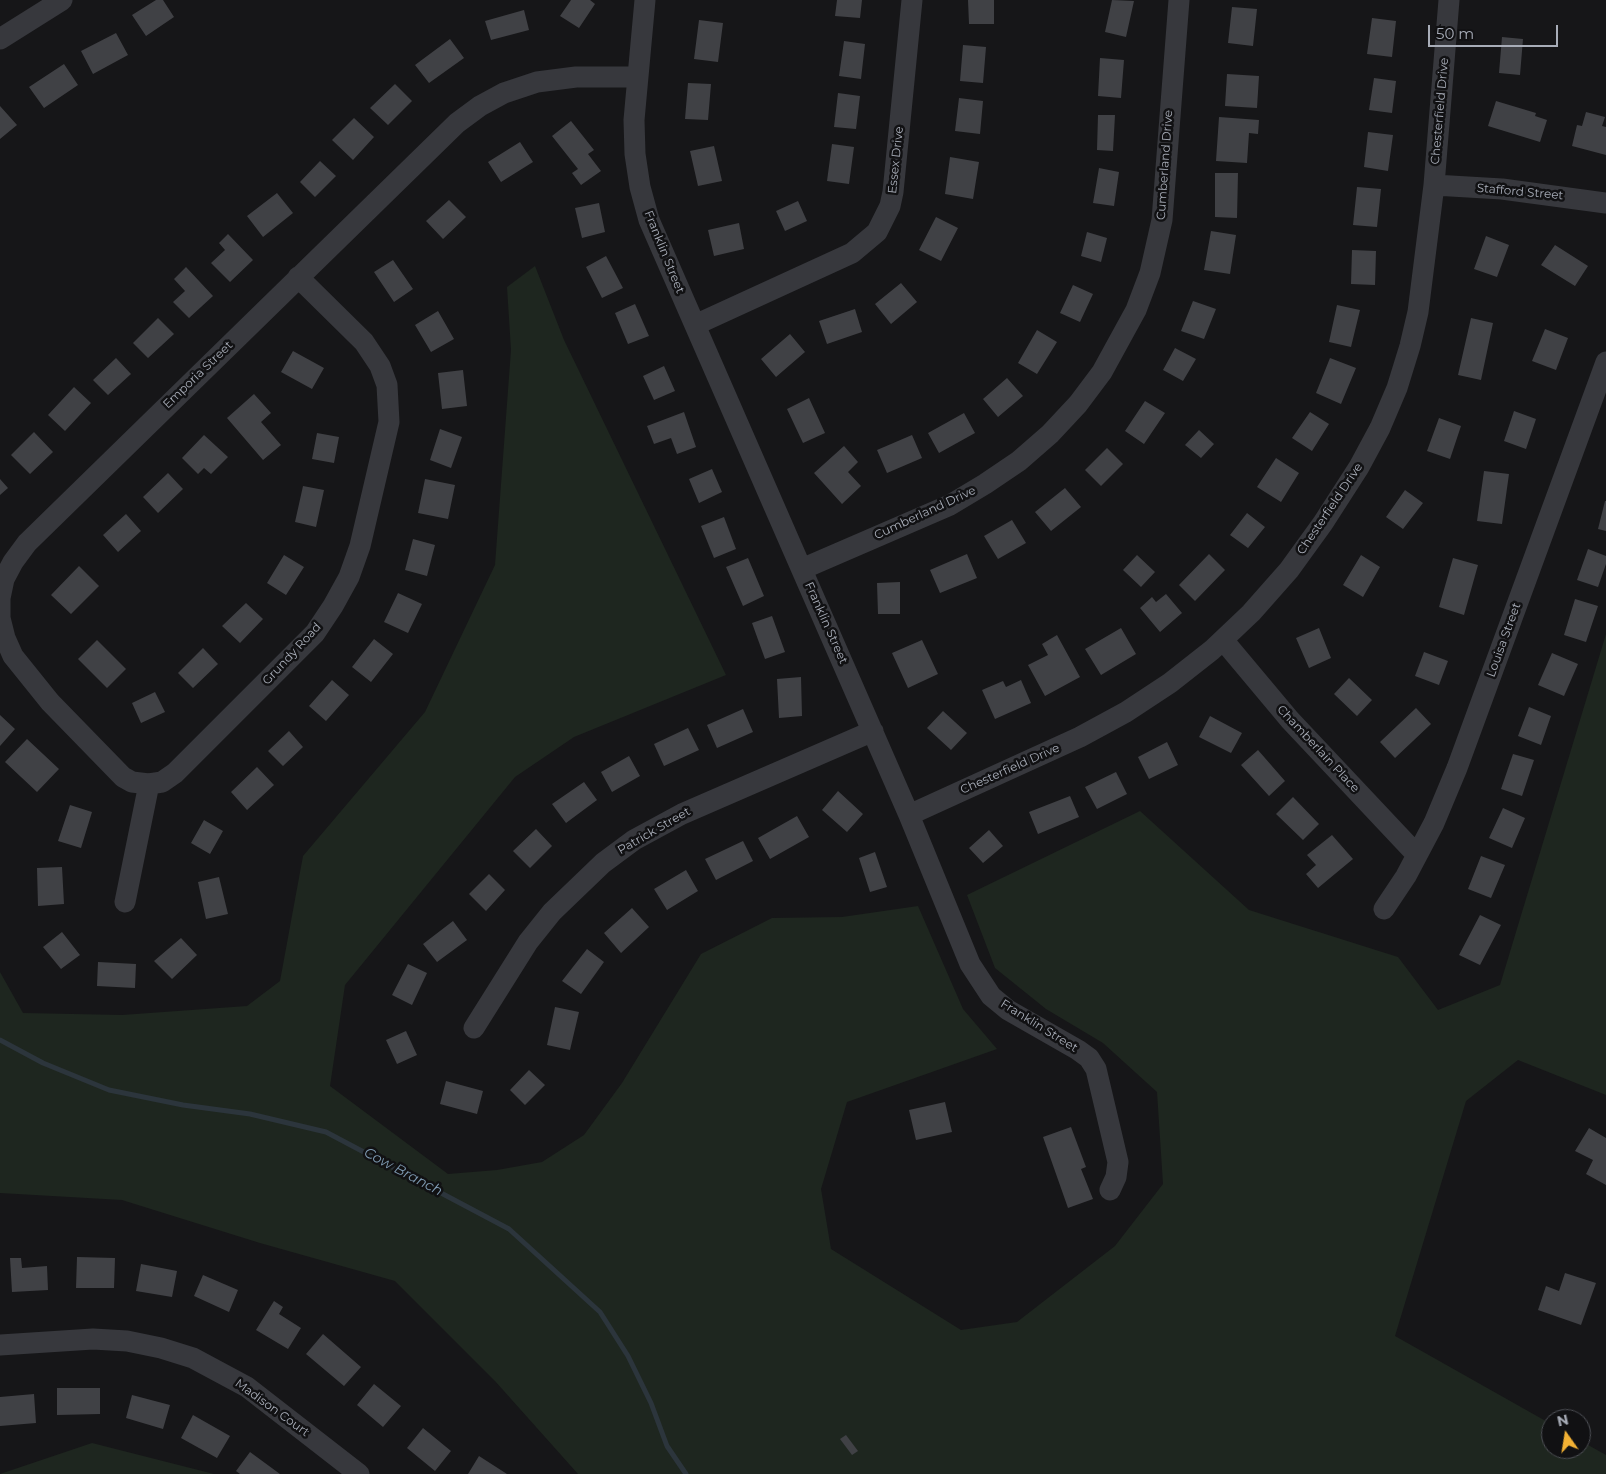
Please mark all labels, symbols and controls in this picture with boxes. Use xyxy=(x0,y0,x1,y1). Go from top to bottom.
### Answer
scale bar xyxy=(1431,15,1561,47)
text: 50 m xyxy=(1436,24,1474,43)
street label: Chesterfield Drive xyxy=(1428,57,1452,165)
street label: Cumberland Drive xyxy=(1154,109,1176,221)
street label: Essex Drive xyxy=(885,126,907,194)
street label: Stafford Street xyxy=(1476,181,1564,203)
street label: Franklin Street xyxy=(641,208,687,296)
street label: Emporia Street xyxy=(160,338,236,412)
street label: Chesterfield Drive xyxy=(1294,461,1366,557)
street label: Cumberland Drive xyxy=(872,483,978,543)
street label: Franklin Street xyxy=(801,580,851,666)
street label: Louisa Street xyxy=(1484,601,1524,679)
street label: Grundy Road xyxy=(260,620,324,688)
street label: Chamberlain Place xyxy=(1274,702,1362,796)
street label: Chesterfield Drive xyxy=(958,741,1062,797)
street label: Patrick Street xyxy=(615,804,693,858)
street label: Franklin Street xyxy=(998,997,1080,1055)
water label: Cow Branch xyxy=(361,1144,445,1200)
street label: Madison Court xyxy=(232,1376,312,1440)
north arrow xyxy=(1541,1409,1591,1459)
text: N xyxy=(1555,1410,1570,1430)

